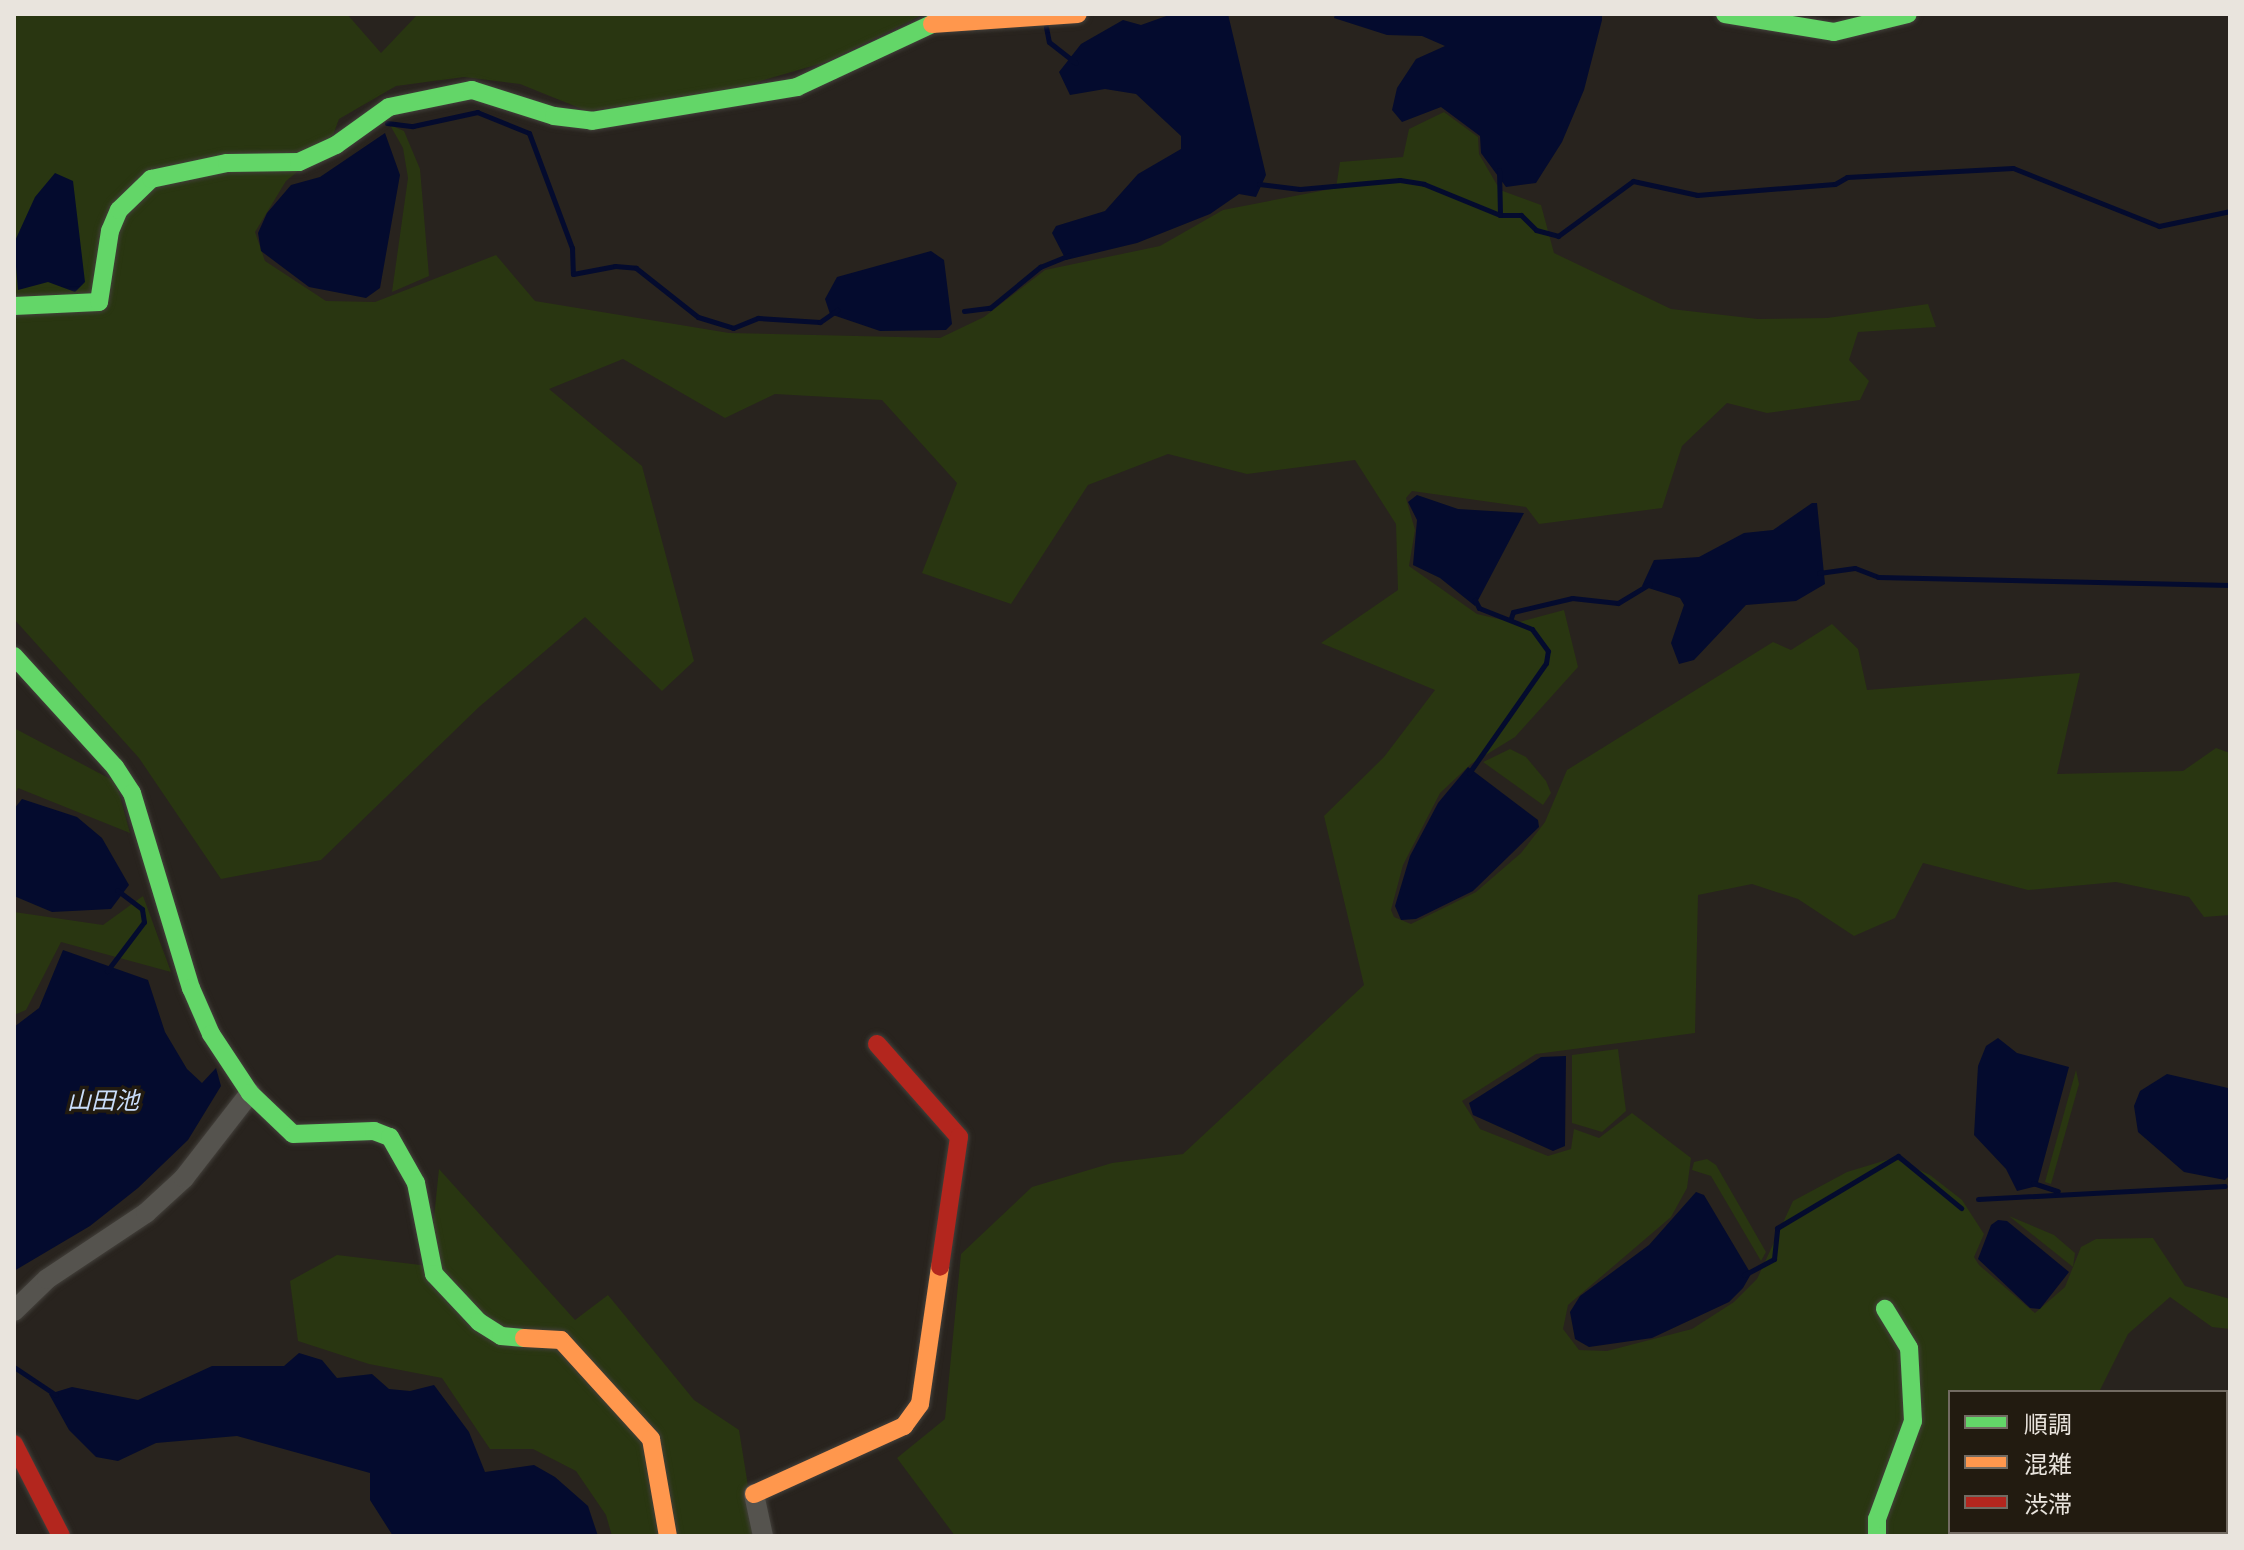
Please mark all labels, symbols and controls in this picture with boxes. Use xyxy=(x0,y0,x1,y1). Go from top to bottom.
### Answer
water label: 山田池 xyxy=(67,1086,139,1114)
legend xyxy=(1948,1390,2228,1534)
text: 順調 xyxy=(2024,1409,2072,1438)
text: 混雑 xyxy=(2024,1449,2072,1478)
text: 渋滞 xyxy=(2024,1489,2072,1518)

